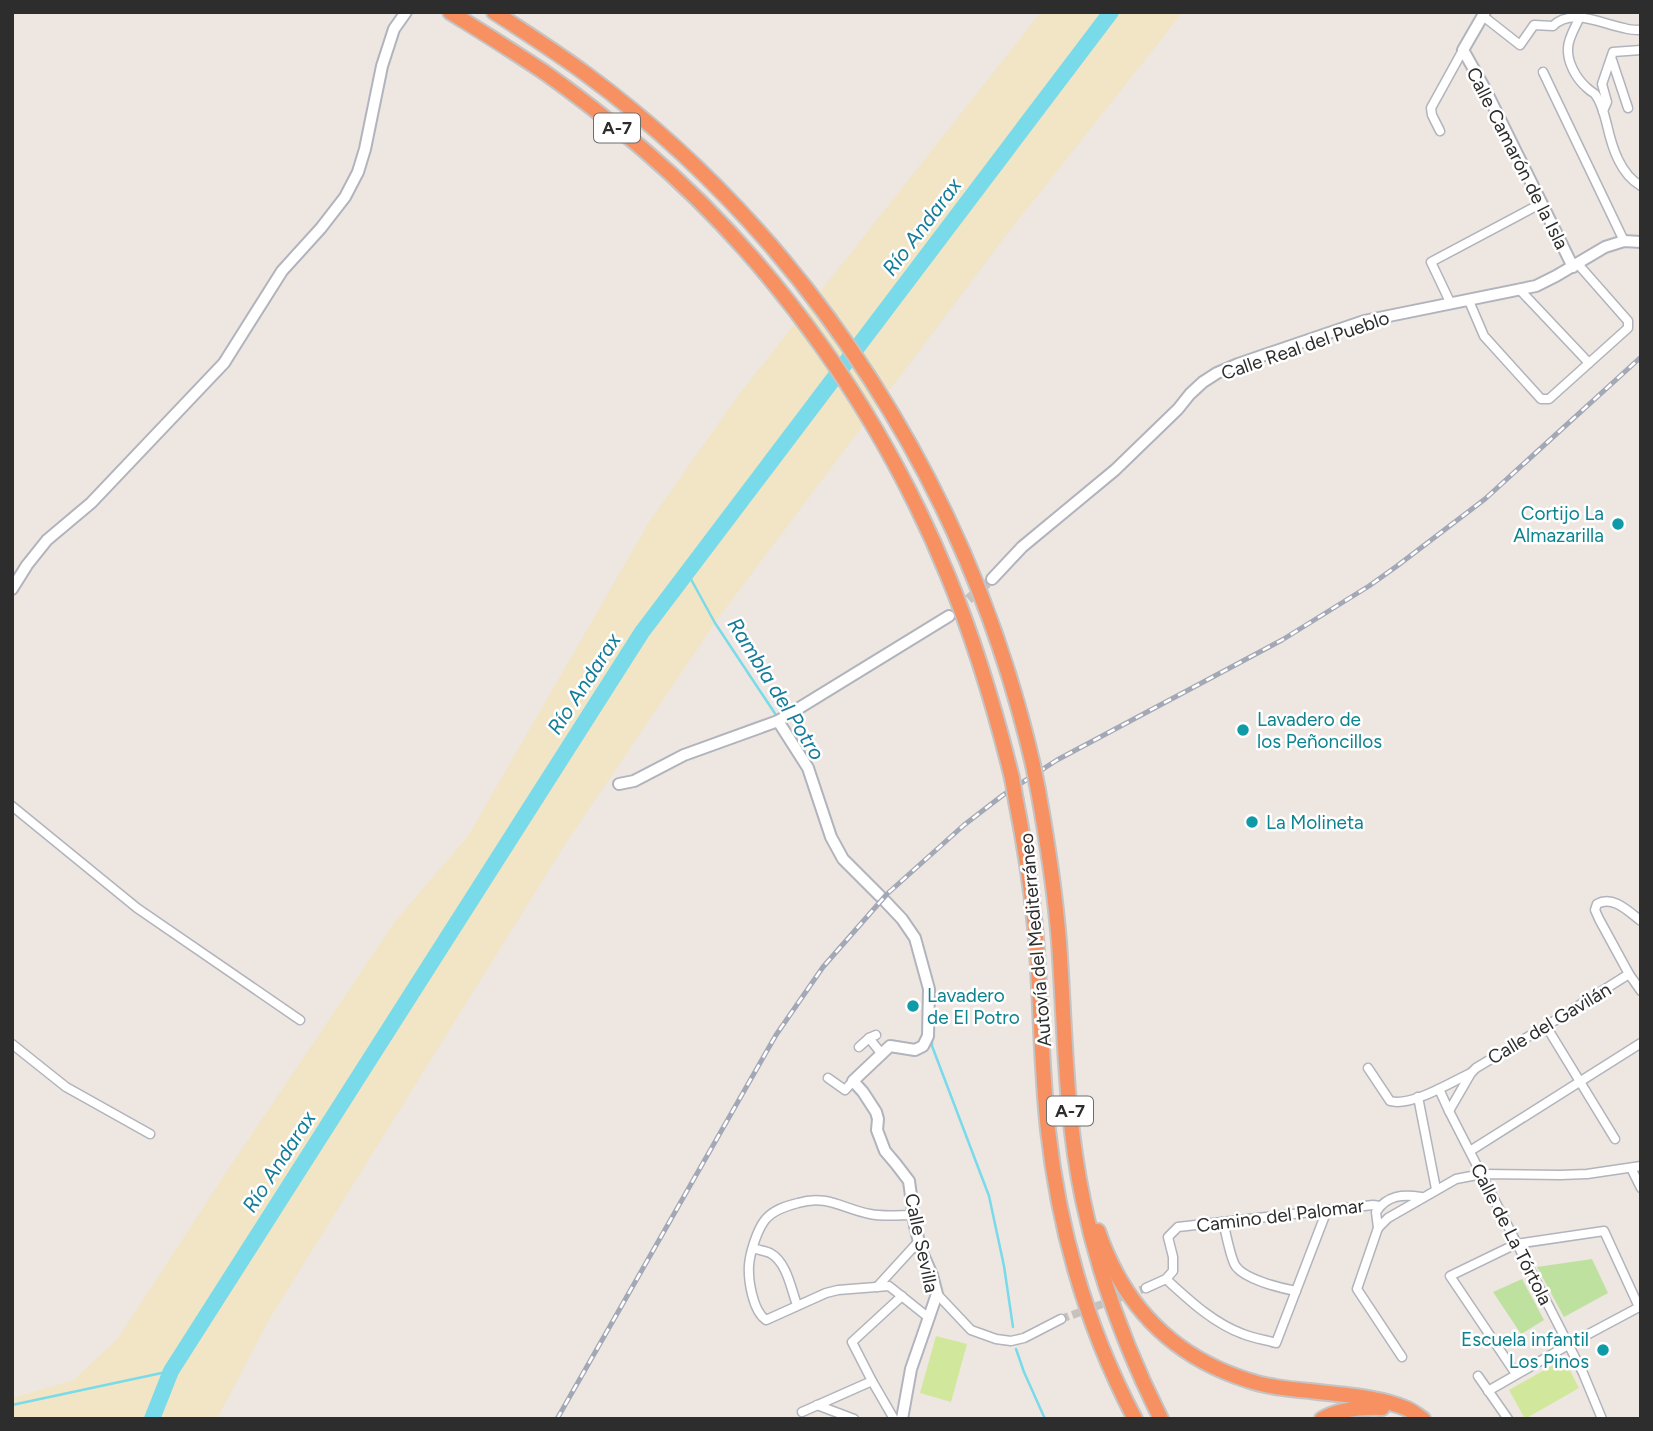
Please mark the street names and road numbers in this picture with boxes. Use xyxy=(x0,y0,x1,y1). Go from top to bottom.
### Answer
street label: Calle Camarón de la Isla xyxy=(1462,63,1574,253)
road number: A-7 xyxy=(594,113,640,142)
street label: Calle Real del Pueblo xyxy=(1218,306,1392,385)
street label: Autovía del Mediterráneo xyxy=(1015,832,1056,1048)
street label: Calle del Gavilán xyxy=(1483,978,1615,1069)
road number: A-7 xyxy=(1047,1096,1093,1126)
street label: Calle de La Tórtola xyxy=(1466,1159,1557,1309)
street label: Calle Sevilla xyxy=(900,1191,943,1295)
street label: Camino del Palomar xyxy=(1195,1194,1366,1237)

